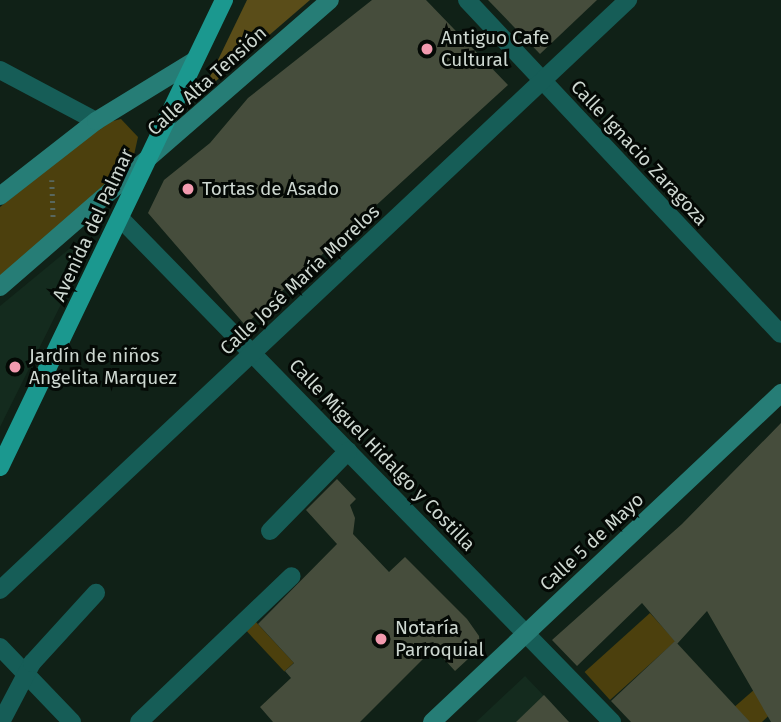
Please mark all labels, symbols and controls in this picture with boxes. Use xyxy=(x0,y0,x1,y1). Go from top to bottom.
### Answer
street label: Calle Alta Tensión xyxy=(143,22,271,140)
place label: Antiguo Cafe Cultural xyxy=(441,27,549,71)
marker: Antiguo Cafe Cultural xyxy=(419,41,435,57)
street label: Calle Ignacio Zaragoza xyxy=(566,76,712,230)
street label: Avenida del Palmar xyxy=(48,145,138,305)
place label: Tortas de Asado xyxy=(202,178,339,200)
marker: Tortas de Asado xyxy=(180,181,196,197)
street label: Calle José María Morelos xyxy=(216,200,384,360)
place label: Jardín de niños Angelita Marquez xyxy=(29,345,177,389)
street label: Calle Miguel Hidalgo y Costilla xyxy=(284,354,480,556)
marker: Jardín de niños Angelita Marquez xyxy=(7,359,23,375)
street label: Calle 5 de Mayo xyxy=(535,488,649,596)
place label: Notaría Parroquial xyxy=(395,617,484,661)
marker: Notaría Parroquial xyxy=(373,631,389,647)

